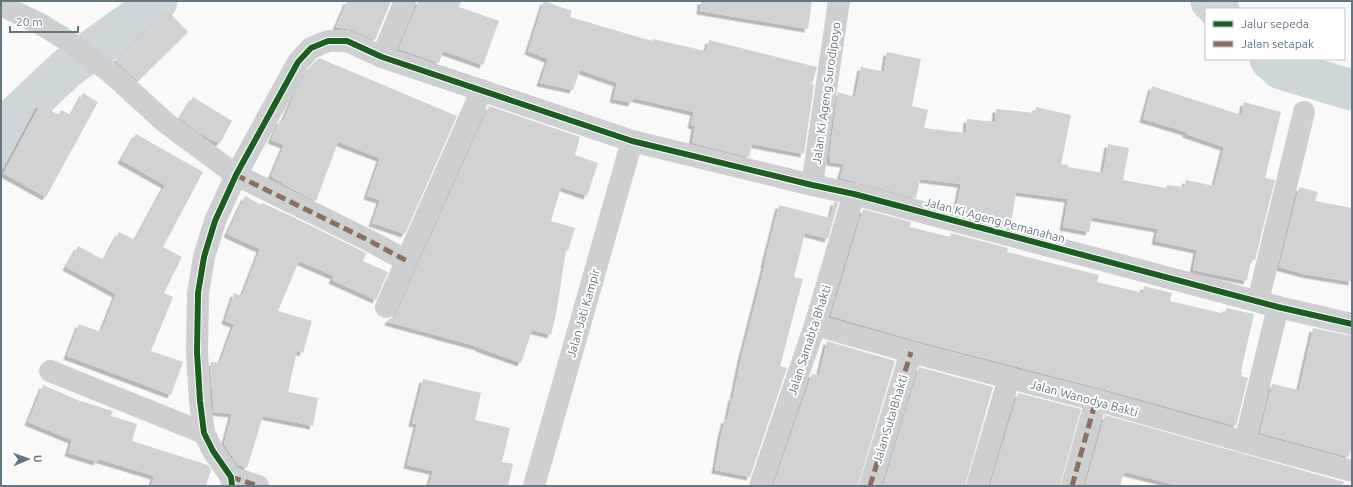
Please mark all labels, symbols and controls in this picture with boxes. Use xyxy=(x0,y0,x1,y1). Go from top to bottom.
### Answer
scale bar xyxy=(10,8,78,34)
legend xyxy=(1205,8,1345,60)
text: 20 m xyxy=(16,15,43,28)
text: Jalur sepeda xyxy=(1241,17,1309,30)
street label: Jalan Ki Ageng Surodipoyo xyxy=(810,21,842,165)
text: Jalan setapak xyxy=(1241,37,1314,50)
street label: Jalan Ki Ageng Pemanahan xyxy=(923,195,1067,245)
street label: Jalan Jati Kampir xyxy=(564,267,602,359)
street label: Jalan Samabta Bhakti xyxy=(785,283,833,397)
street label: Jalan Suta Bhakti xyxy=(870,373,910,465)
street label: Jalan Wanodya Bakti xyxy=(1029,377,1139,419)
north arrow xyxy=(8,439,48,479)
text: U xyxy=(32,455,44,463)

